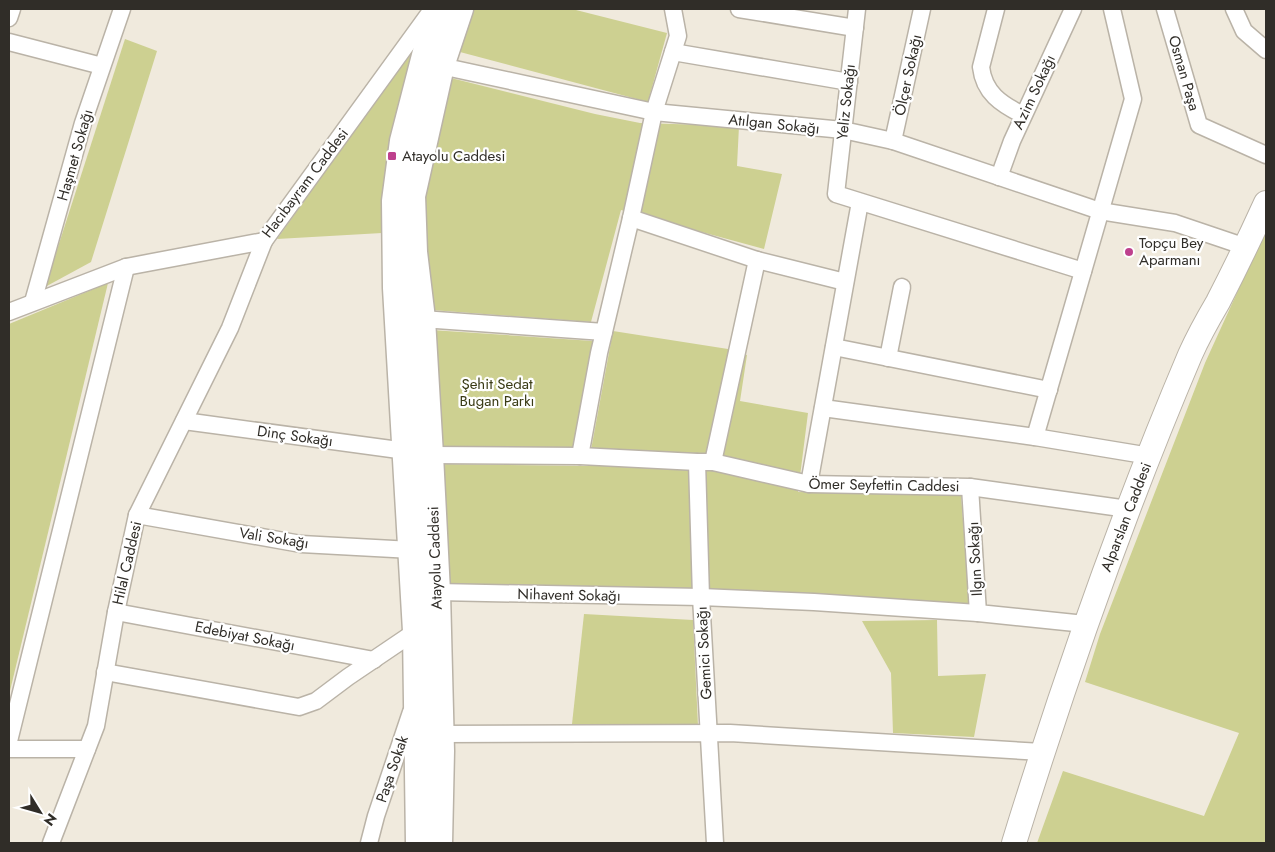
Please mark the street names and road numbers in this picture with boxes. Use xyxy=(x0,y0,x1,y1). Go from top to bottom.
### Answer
street label: Ölçer Sokağı xyxy=(889,32,927,118)
street label: Osman Paşa xyxy=(1163,33,1205,113)
street label: Azim Sokağı xyxy=(1007,51,1061,133)
street label: Yeliz Sokağı xyxy=(831,63,861,141)
street label: Haşmet Sokağı xyxy=(51,107,99,203)
street label: Atılgan Sokağı xyxy=(727,108,821,140)
street label: Hacıbayram Caddesi xyxy=(256,124,354,242)
street label: Dinç Sokağı xyxy=(256,420,334,452)
street label: Alparslan Caddesi xyxy=(1095,459,1157,575)
street label: Ömer Seyfettin Caddesi xyxy=(808,473,960,497)
street label: Atayolu Caddesi xyxy=(422,506,448,610)
street label: Hilal Caddesi xyxy=(107,519,147,607)
street label: Ilgın Sokağı xyxy=(962,521,988,597)
street label: Vali Sokağı xyxy=(238,522,310,554)
street label: Nihavent Sokağı xyxy=(517,583,621,607)
street label: Gemici Sokağı xyxy=(691,606,717,700)
street label: Edebiyat Sokağı xyxy=(193,616,297,656)
street label: Paşa Sokak xyxy=(370,732,414,805)

